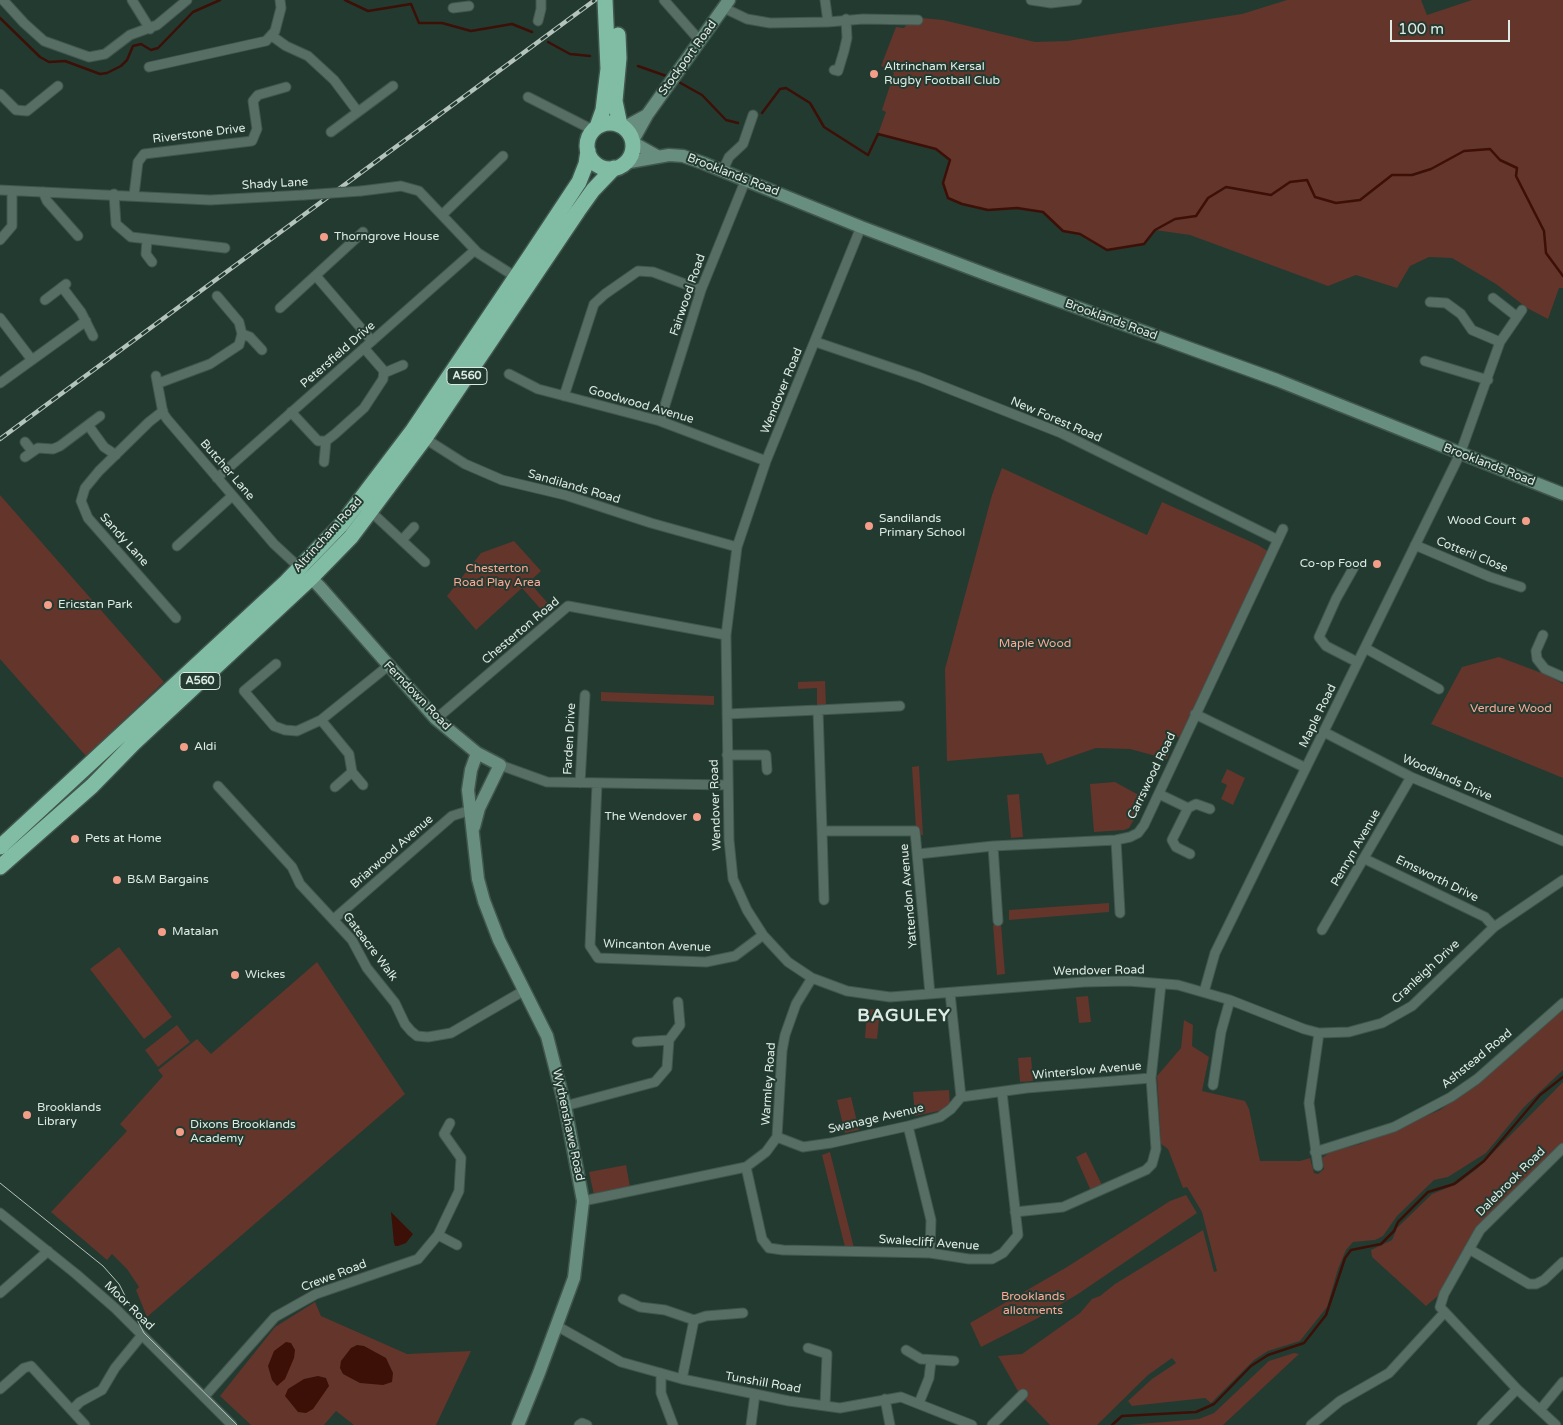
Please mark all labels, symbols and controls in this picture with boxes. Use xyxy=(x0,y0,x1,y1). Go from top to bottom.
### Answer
scale bar xyxy=(1393,10,1513,42)
street label: Stockport Road xyxy=(656,18,720,98)
text: 100 m xyxy=(1398,20,1444,38)
place label: Altrincham Kersal Rugby Football Club xyxy=(884,60,1000,88)
marker: Altrincham Kersal Rugby Football Club xyxy=(868,68,880,80)
street label: Riverstone Drive xyxy=(152,121,246,147)
street label: Brooklands Road xyxy=(685,151,781,199)
street label: Shady Lane xyxy=(242,175,308,193)
place label: Thorngrove House xyxy=(334,230,439,244)
marker: Thorngrove House xyxy=(318,231,330,243)
street label: Fairwood Road xyxy=(667,252,709,338)
street label: Brooklands Road xyxy=(1063,297,1159,343)
street label: Petersfield Drive xyxy=(298,319,378,391)
street label: Wendover Road xyxy=(758,346,806,436)
road number: A560 xyxy=(447,368,487,384)
street label: Goodwood Avenue xyxy=(587,383,695,427)
street label: New Forest Road xyxy=(1008,394,1104,446)
street label: Butcher Lane xyxy=(197,437,257,503)
street label: Brooklands Road xyxy=(1441,441,1537,489)
street label: Sandilands Road xyxy=(526,467,622,507)
street label: Altrincham Road xyxy=(291,494,365,576)
street label: Sandy Lane xyxy=(96,511,152,569)
place label: Sandilands Primary School xyxy=(879,512,965,540)
place label: Wood Court xyxy=(1447,514,1516,528)
marker: Wood Court xyxy=(1520,515,1532,527)
marker: Sandilands Primary School xyxy=(863,520,875,532)
street label: Cotteril Close xyxy=(1434,534,1510,576)
place label: Co-op Food xyxy=(1300,557,1367,571)
marker: Co-op Food xyxy=(1371,558,1383,570)
park label: Chesterton Road Play Area xyxy=(453,562,541,590)
street label: Chesterton Road xyxy=(479,594,563,668)
place label: Ericstan Park xyxy=(58,598,133,612)
marker: Ericstan Park xyxy=(42,599,54,611)
park label: Maple Wood xyxy=(999,637,1071,651)
street label: Ferndown Road xyxy=(380,658,454,734)
road number: A560 xyxy=(180,672,220,689)
street label: Maple Road xyxy=(1296,682,1340,750)
park label: Verdure Wood xyxy=(1470,702,1552,716)
street label: Farden Drive xyxy=(561,703,579,775)
street label: Carrswood Road xyxy=(1125,730,1179,822)
place label: Aldi xyxy=(194,740,216,754)
marker: Aldi xyxy=(178,741,190,753)
street label: Woodlands Drive xyxy=(1400,752,1494,804)
street label: Wendover Road xyxy=(707,759,725,851)
street label: Penryn Avenue xyxy=(1328,807,1384,889)
place label: The Wendover xyxy=(604,810,687,824)
marker: The Wendover xyxy=(691,811,703,823)
street label: Briarwood Avenue xyxy=(348,812,436,892)
place label: Pets at Home xyxy=(85,832,161,846)
marker: Pets at Home xyxy=(69,833,81,845)
street label: Yattendon Avenue xyxy=(897,843,921,949)
street label: Emsworth Drive xyxy=(1393,853,1481,905)
place label: B&M Bargains xyxy=(127,873,209,887)
marker: B&M Bargains xyxy=(111,874,123,886)
street label: Gateacre Walk xyxy=(339,910,401,984)
place label: Matalan xyxy=(172,925,219,939)
marker: Matalan xyxy=(156,926,168,938)
street label: Wincanton Avenue xyxy=(603,937,711,955)
street label: Cranleigh Drive xyxy=(1389,937,1463,1007)
street label: Wendover Road xyxy=(1053,963,1145,979)
place label: Wickes xyxy=(245,968,285,982)
marker: Wickes xyxy=(229,969,241,981)
district label: BAGULEY xyxy=(856,1005,952,1027)
street label: Ashstead Road xyxy=(1439,1026,1515,1092)
street label: Warmley Road xyxy=(759,1042,779,1126)
street label: Winterslow Avenue xyxy=(1032,1059,1142,1083)
street label: Wythenshawe Road xyxy=(549,1068,587,1182)
place label: Brooklands Library xyxy=(37,1101,101,1129)
street label: Swanage Avenue xyxy=(827,1101,925,1137)
marker: Brooklands Library xyxy=(21,1109,33,1121)
place label: Dixons Brooklands Academy xyxy=(190,1118,296,1146)
marker: Dixons Brooklands Academy xyxy=(174,1126,186,1138)
street label: Dalebrook Road xyxy=(1473,1144,1549,1220)
street label: Swalecliff Avenue xyxy=(878,1232,980,1254)
street label: Crewe Road xyxy=(299,1257,369,1295)
street label: Moor Road xyxy=(101,1279,157,1333)
park label: Brooklands allotments xyxy=(1001,1290,1065,1318)
street label: Tunshill Road xyxy=(724,1369,802,1397)

